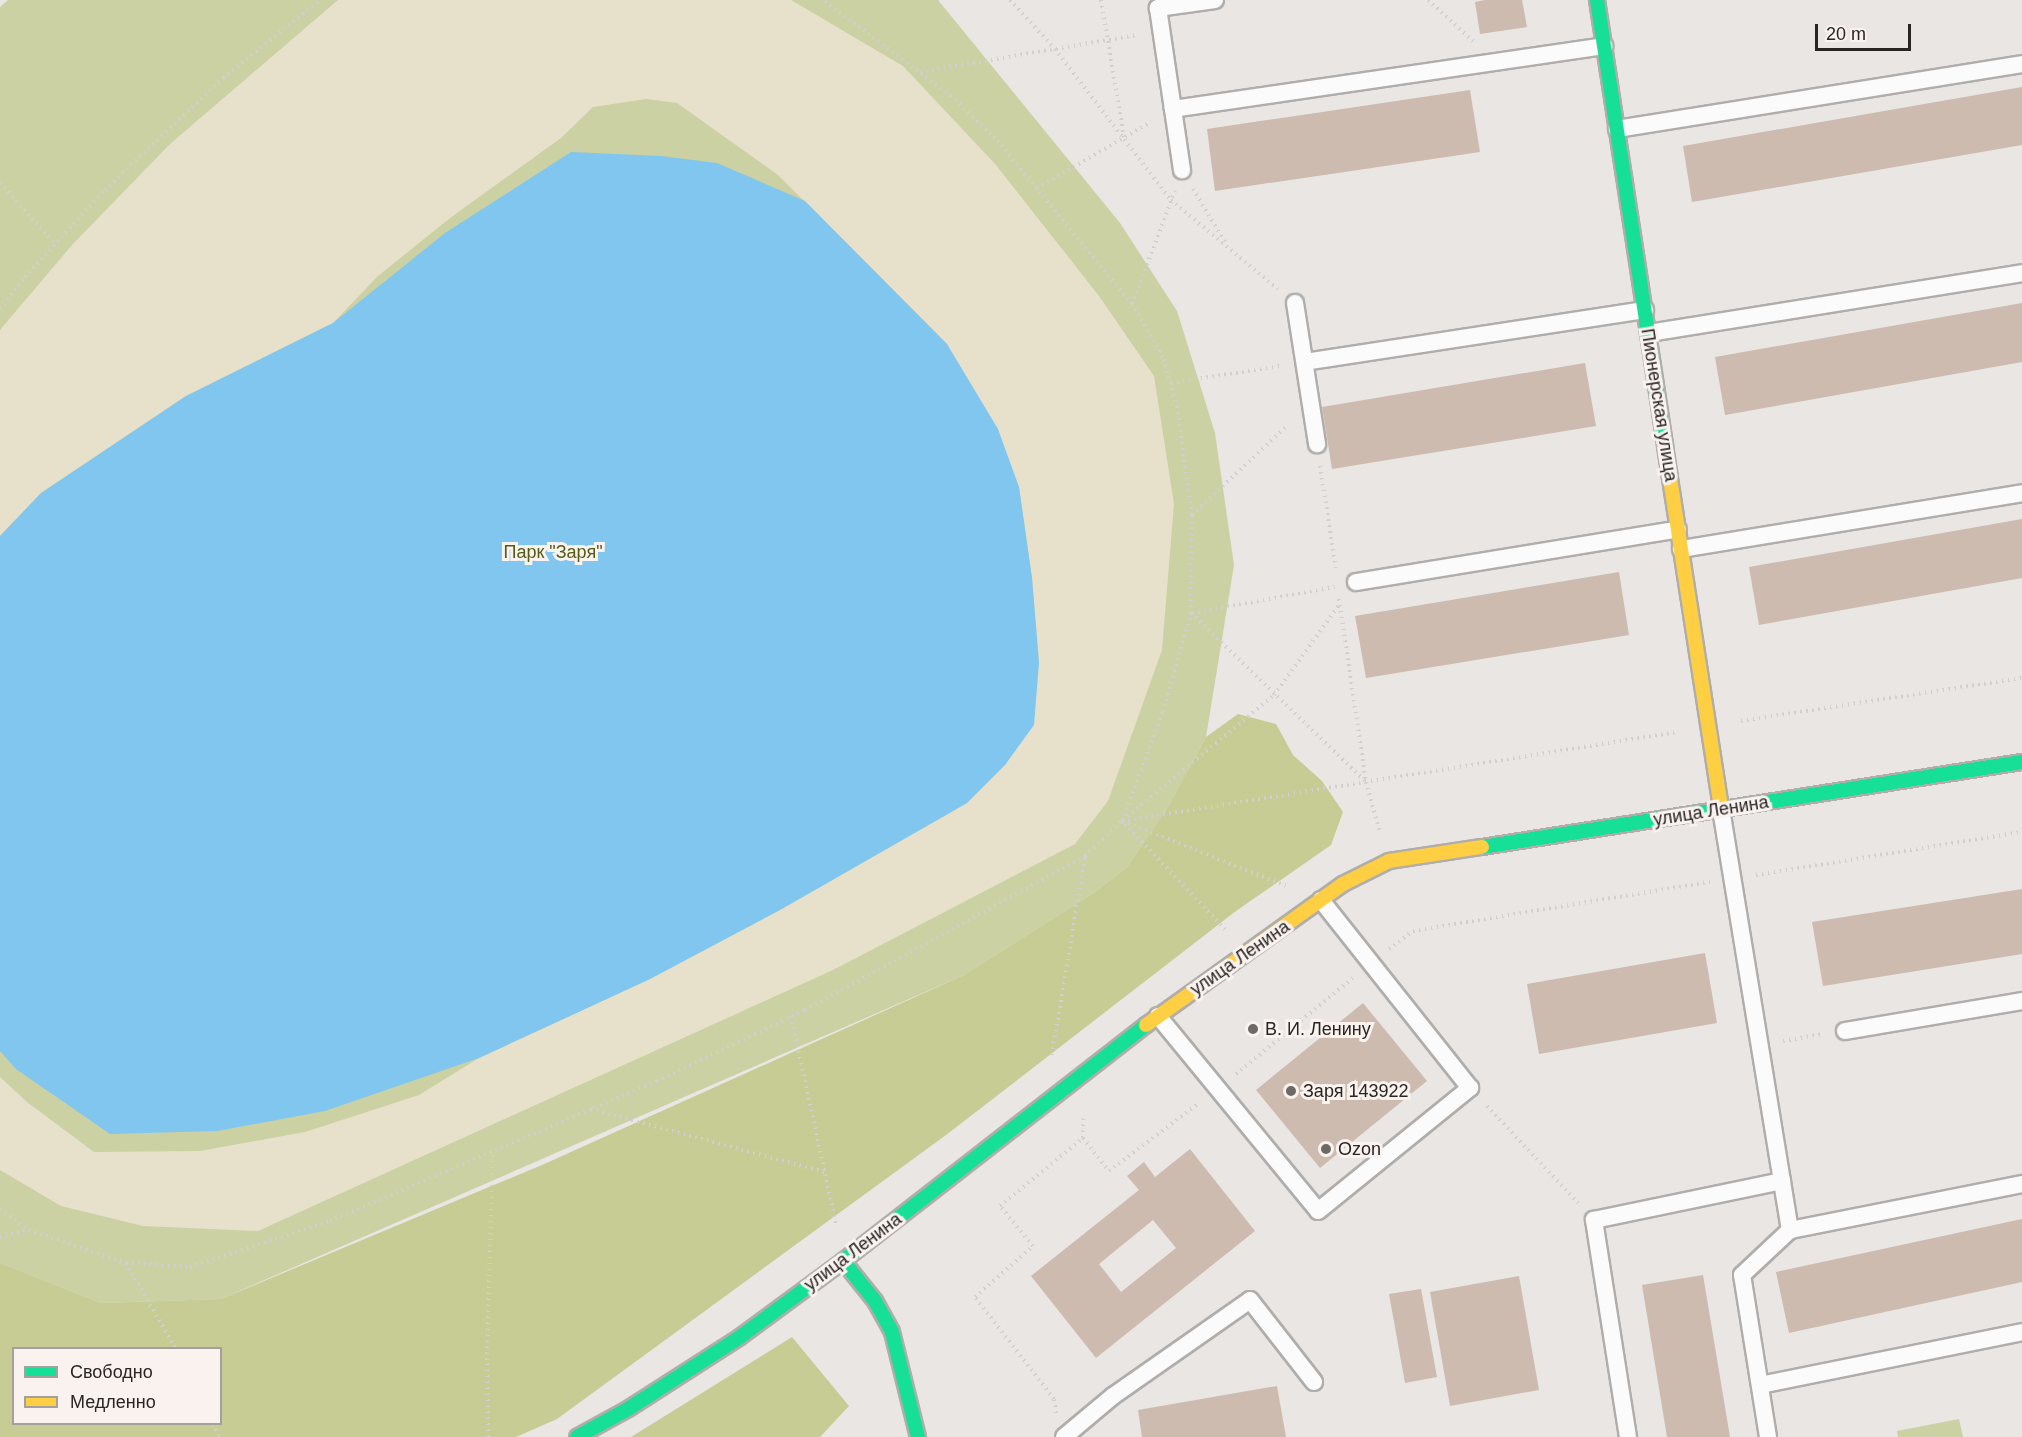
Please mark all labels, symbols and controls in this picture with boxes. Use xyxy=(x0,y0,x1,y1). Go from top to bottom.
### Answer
scale bar xyxy=(1818,12,1914,50)
text: 20 m xyxy=(1826,24,1866,44)
street label: Пионерская улица xyxy=(1636,327,1682,483)
park label: Парк "Заря" xyxy=(503,541,603,563)
street label: улица Ленина xyxy=(1652,791,1770,831)
street label: улица Ленина xyxy=(1186,916,1294,1000)
place label: В. И. Ленину xyxy=(1265,1018,1371,1040)
marker: В. И. Ленину xyxy=(1246,1022,1260,1036)
place label: Заря 143922 xyxy=(1303,1080,1409,1102)
marker: Заря 143922 xyxy=(1284,1084,1298,1098)
place label: Ozon xyxy=(1338,1138,1381,1160)
marker: Ozon xyxy=(1319,1142,1333,1156)
street label: улица Ленина xyxy=(800,1208,906,1296)
legend xyxy=(12,1347,222,1425)
text: Свободно xyxy=(70,1362,153,1382)
text: Медленно xyxy=(70,1392,156,1412)

